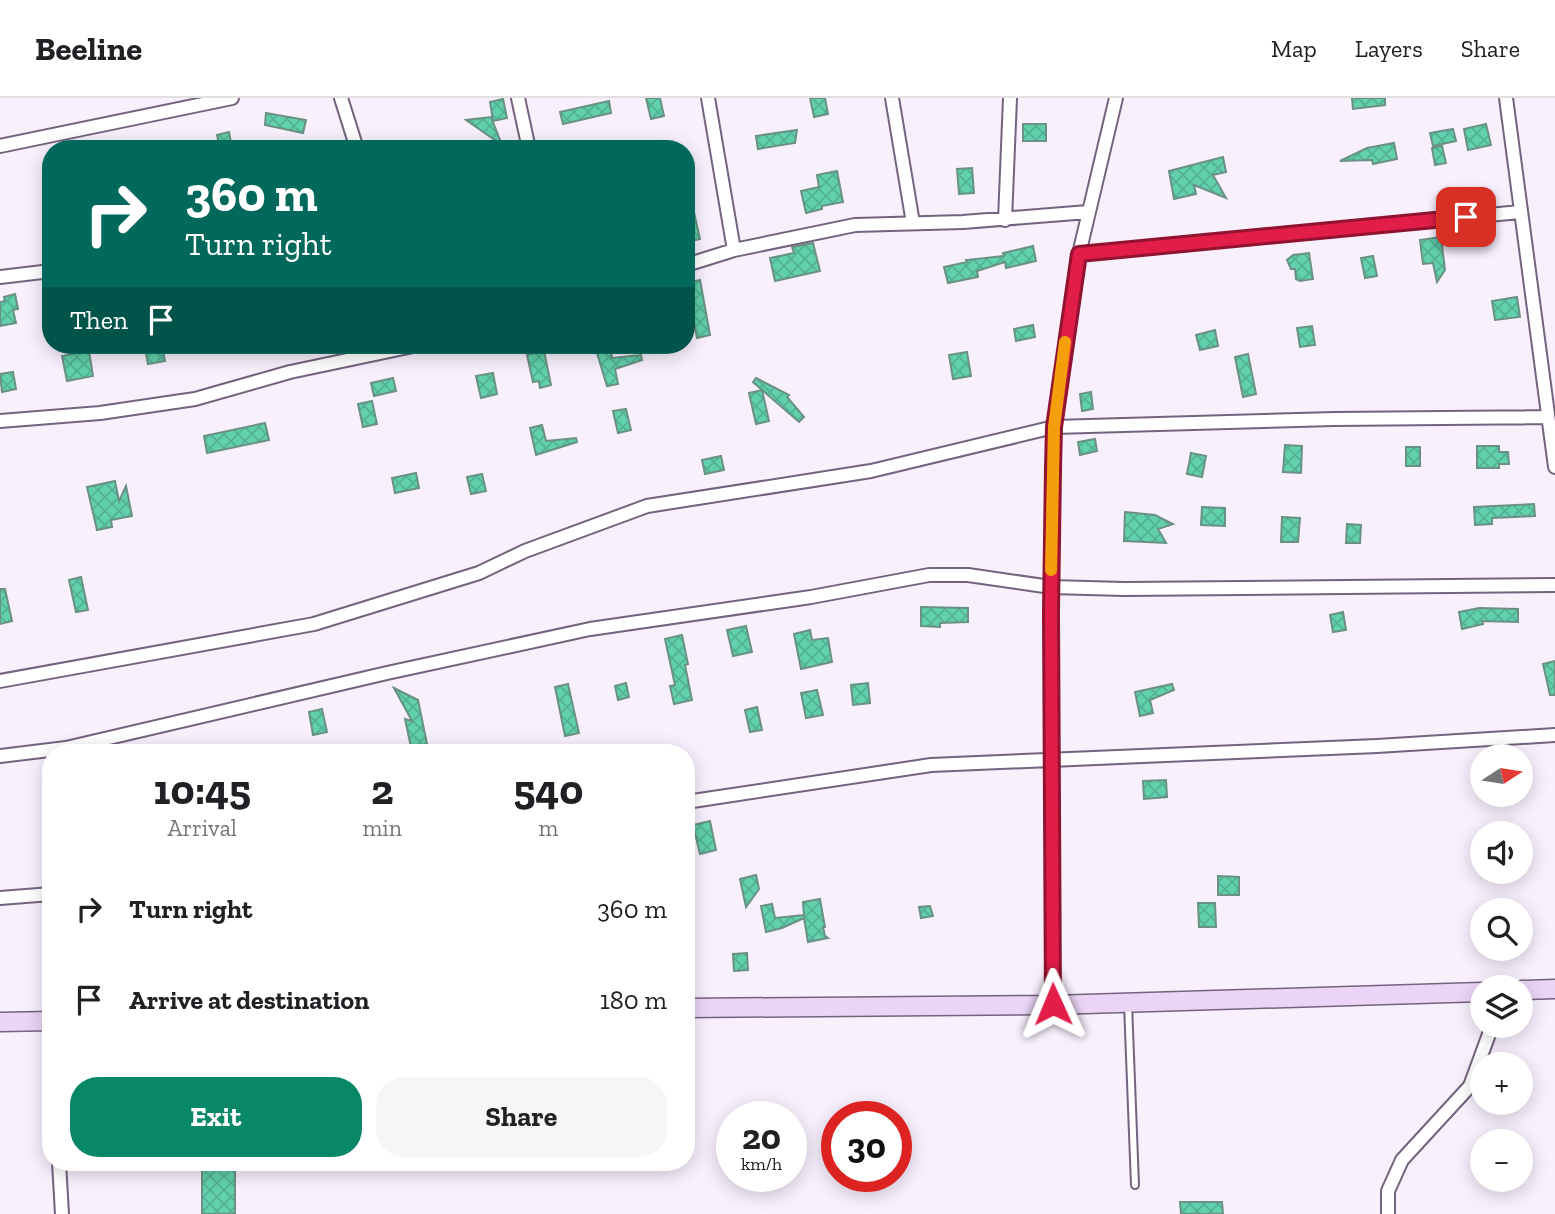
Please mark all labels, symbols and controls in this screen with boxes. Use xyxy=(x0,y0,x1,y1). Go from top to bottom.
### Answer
text: Beeline xyxy=(35,29,142,68)
text: Map xyxy=(1271,34,1317,63)
text: Layers xyxy=(1355,34,1423,63)
text: Share xyxy=(1461,34,1520,63)
text: 360 m xyxy=(185,165,318,224)
icon: right xyxy=(70,168,161,259)
pin xyxy=(1436,187,1496,247)
icon: arrive xyxy=(1447,198,1485,236)
text: Turn right xyxy=(185,225,332,263)
icon: arrive xyxy=(142,301,180,339)
text: Then xyxy=(70,304,128,336)
north arrow xyxy=(1470,744,1533,807)
map controls xyxy=(1470,744,1533,1192)
text: 10:45 xyxy=(154,764,251,815)
text: 2 xyxy=(371,764,393,815)
text: 540 xyxy=(513,764,583,815)
text: Arrival xyxy=(168,814,237,842)
text: min xyxy=(362,814,402,842)
text: m xyxy=(539,814,558,842)
button: sound xyxy=(1470,821,1533,884)
icon: right xyxy=(70,890,108,928)
text: Turn right xyxy=(129,893,252,925)
text: 360 m xyxy=(597,893,667,925)
button: search xyxy=(1470,898,1533,961)
position arrow xyxy=(1016,967,1090,1041)
button: layers xyxy=(1470,975,1533,1038)
icon: arrive xyxy=(70,981,108,1019)
text: Arrive at destination xyxy=(129,984,369,1016)
text: 180 m xyxy=(600,984,667,1016)
button: + xyxy=(1470,1052,1533,1115)
button: Exit xyxy=(70,1077,362,1157)
button: Share xyxy=(376,1077,667,1157)
speed limit sign: 30 xyxy=(821,1101,912,1192)
text: 20 xyxy=(742,1116,781,1158)
button: − xyxy=(1470,1129,1533,1192)
text: km/h xyxy=(741,1153,782,1175)

